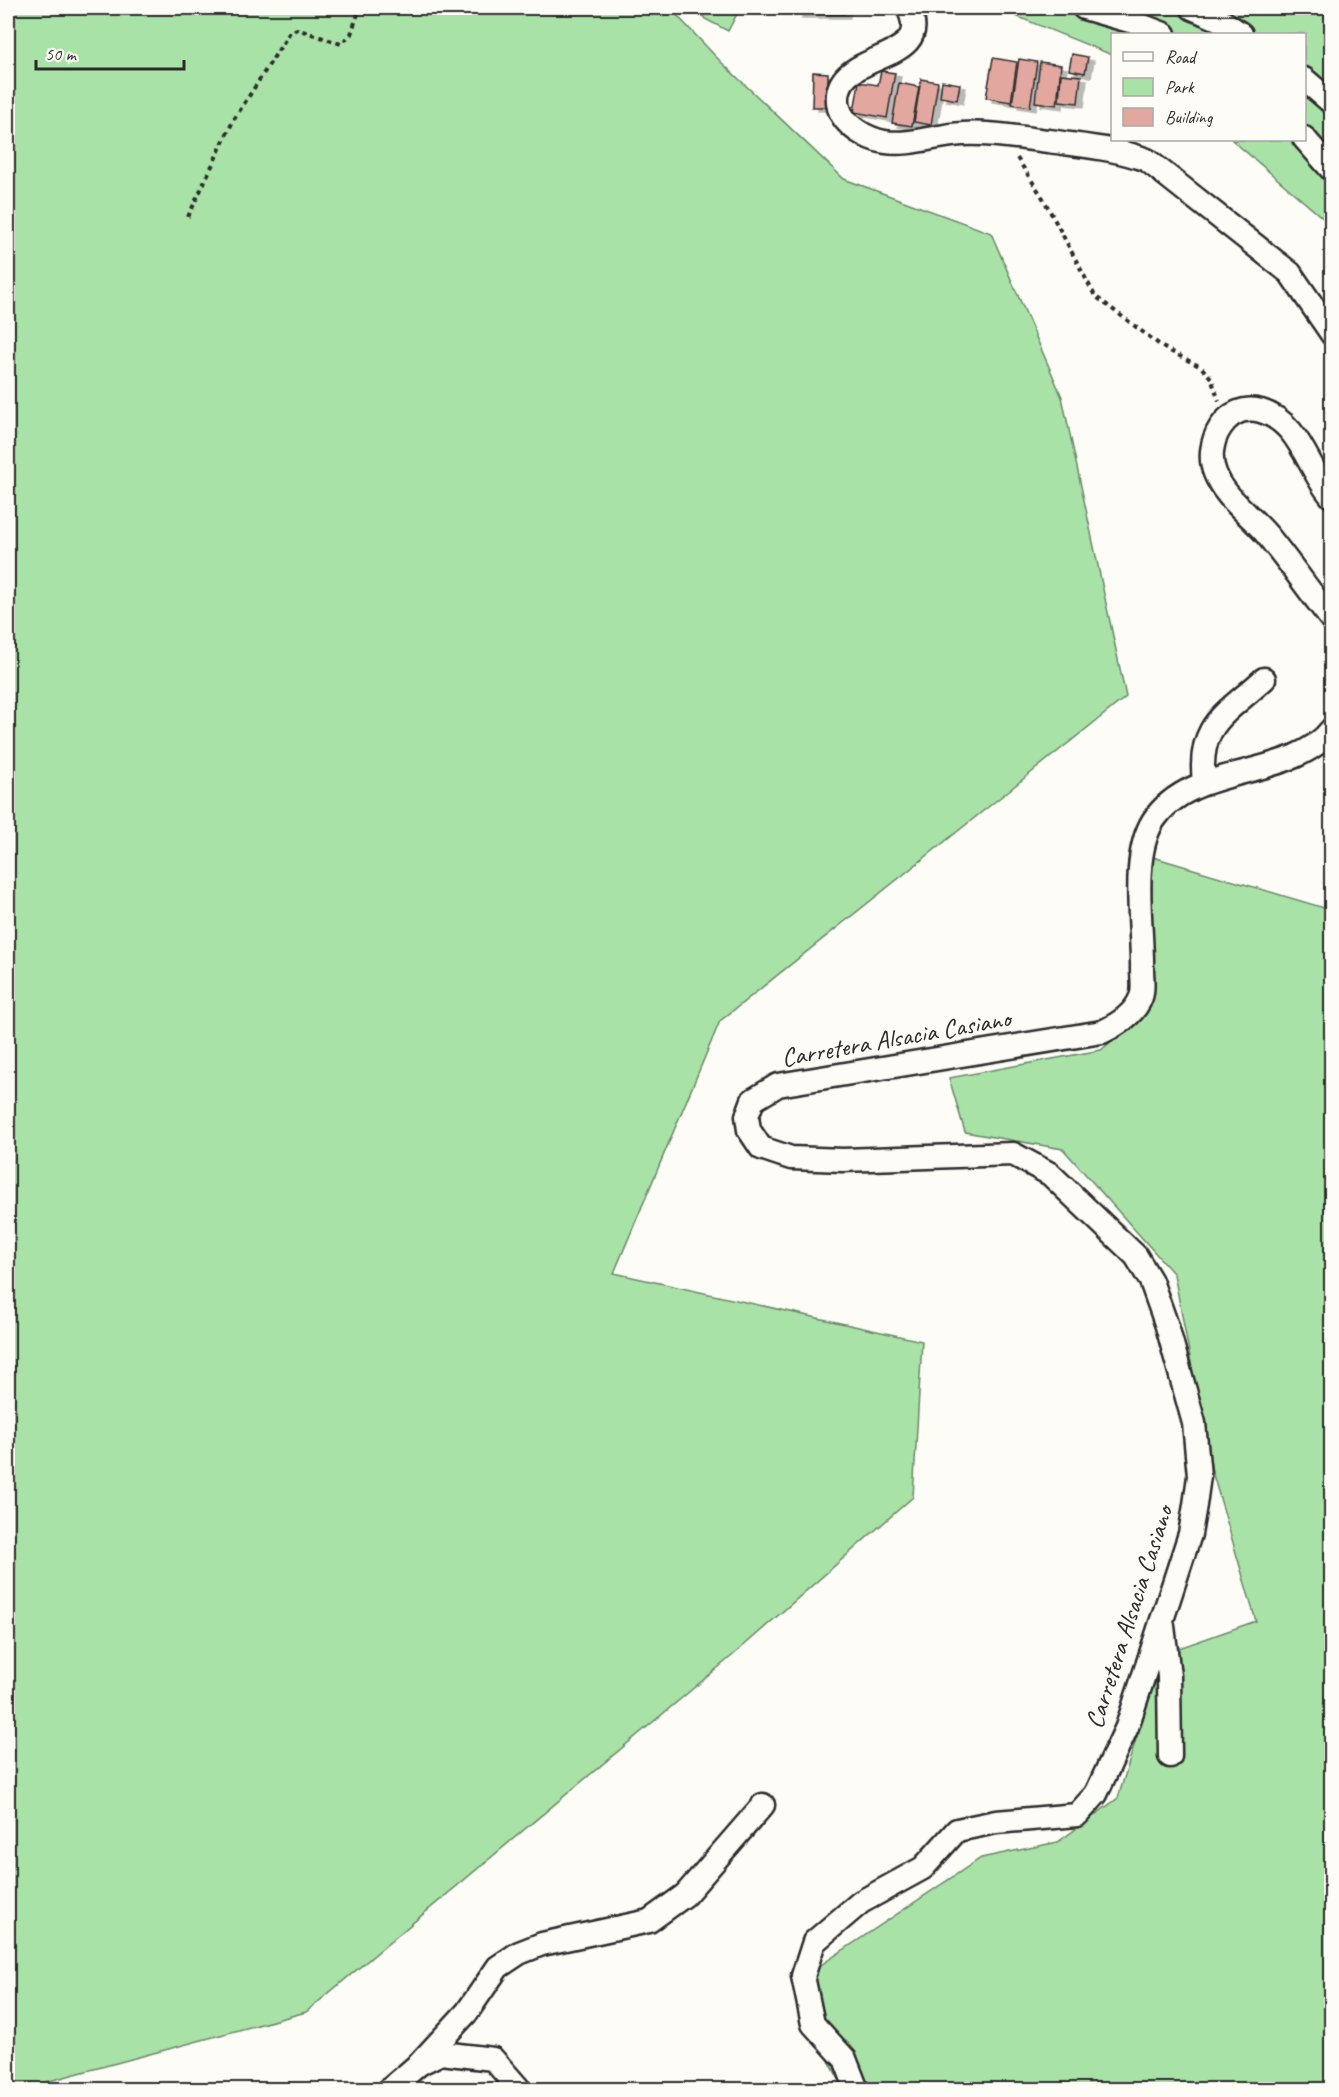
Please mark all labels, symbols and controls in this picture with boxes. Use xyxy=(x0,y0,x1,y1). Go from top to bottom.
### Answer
scale bar xyxy=(36,33,184,71)
legend xyxy=(1111,33,1306,141)
text: 50 m xyxy=(45,43,78,65)
text: Road xyxy=(1165,46,1198,68)
text: Park xyxy=(1165,76,1195,98)
text: Building xyxy=(1165,106,1214,128)
street label: Carretera Alsacia Casiano xyxy=(779,1001,1016,1074)
street label: Carretera Alsacia Casiano xyxy=(1077,1499,1181,1732)

